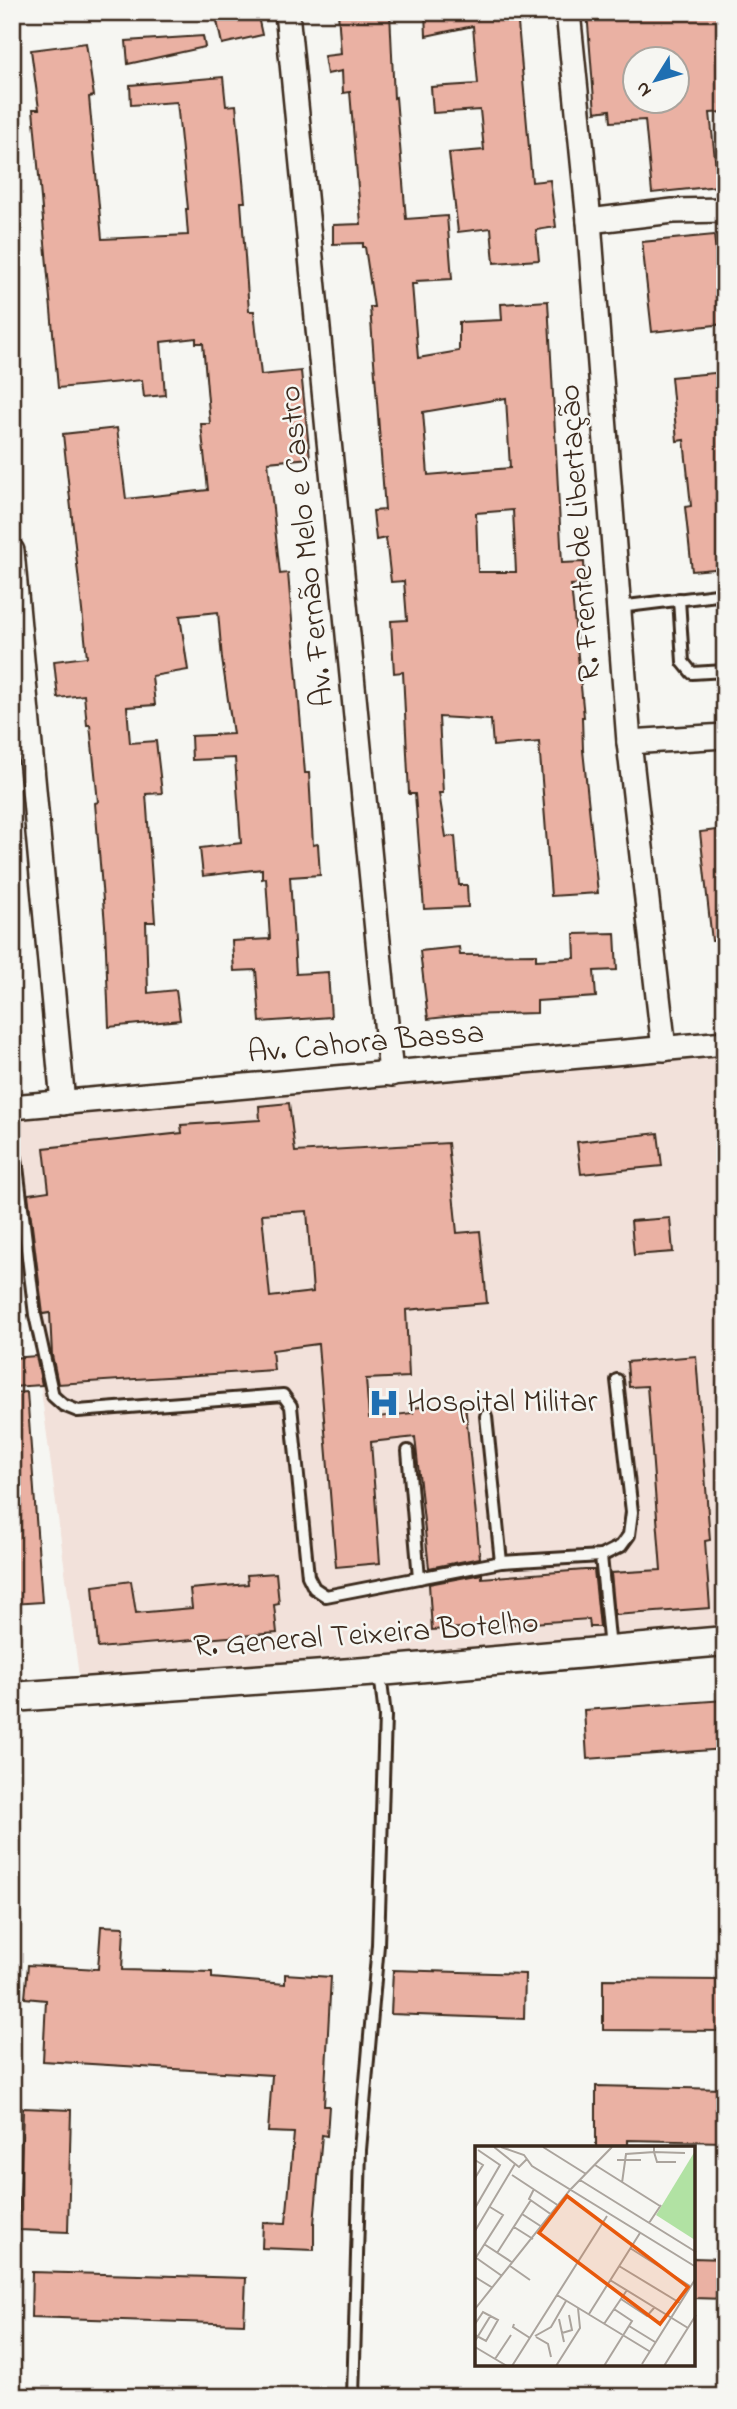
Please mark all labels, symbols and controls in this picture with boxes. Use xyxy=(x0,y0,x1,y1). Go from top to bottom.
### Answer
north arrow xyxy=(622,46,692,116)
text: N xyxy=(630,75,659,102)
street label: Av. Fernão Melo e Castro xyxy=(268,383,348,709)
street label: R. Frente de Libertação xyxy=(547,383,615,683)
street label: Av. Cahora Bassa xyxy=(246,1010,486,1078)
place label: Hospital Militar xyxy=(407,1380,597,1427)
hospital icon: Hospital Militar xyxy=(367,1386,401,1420)
street label: R. General Teixeira Botelho xyxy=(192,1600,540,1672)
inset map xyxy=(475,2146,695,2367)

